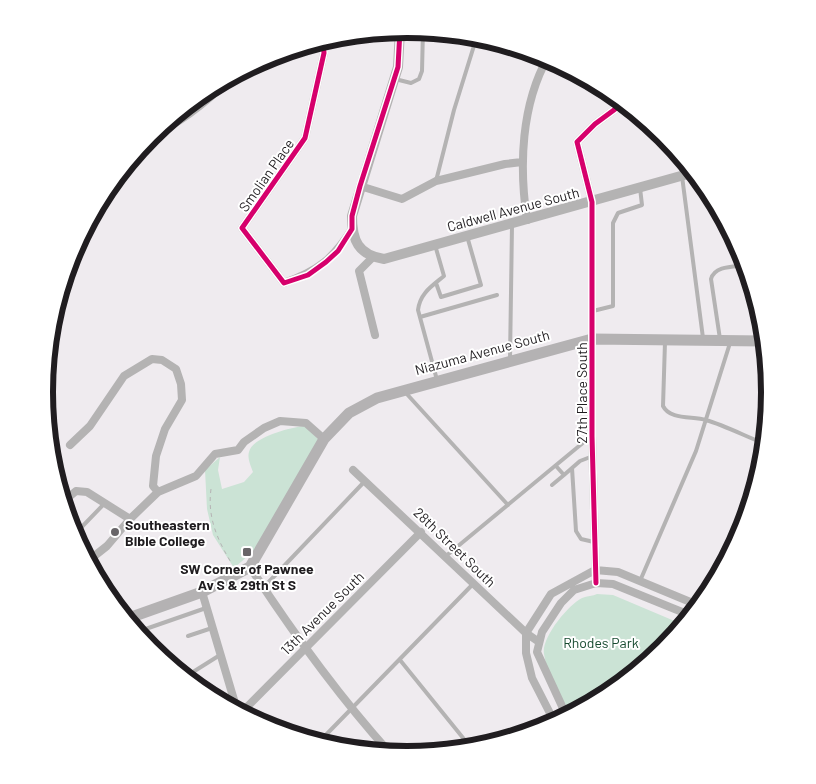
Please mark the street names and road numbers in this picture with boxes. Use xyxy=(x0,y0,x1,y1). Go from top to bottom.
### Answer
street label: Smolian Place xyxy=(235,135,297,215)
street label: Caldwell Avenue South xyxy=(445,183,581,235)
street label: Niazuma Avenue South xyxy=(413,326,551,378)
street label: 27th Place South xyxy=(573,342,590,444)
street label: 28th Street South xyxy=(411,504,499,590)
street label: 13th Avenue South xyxy=(277,568,367,658)

